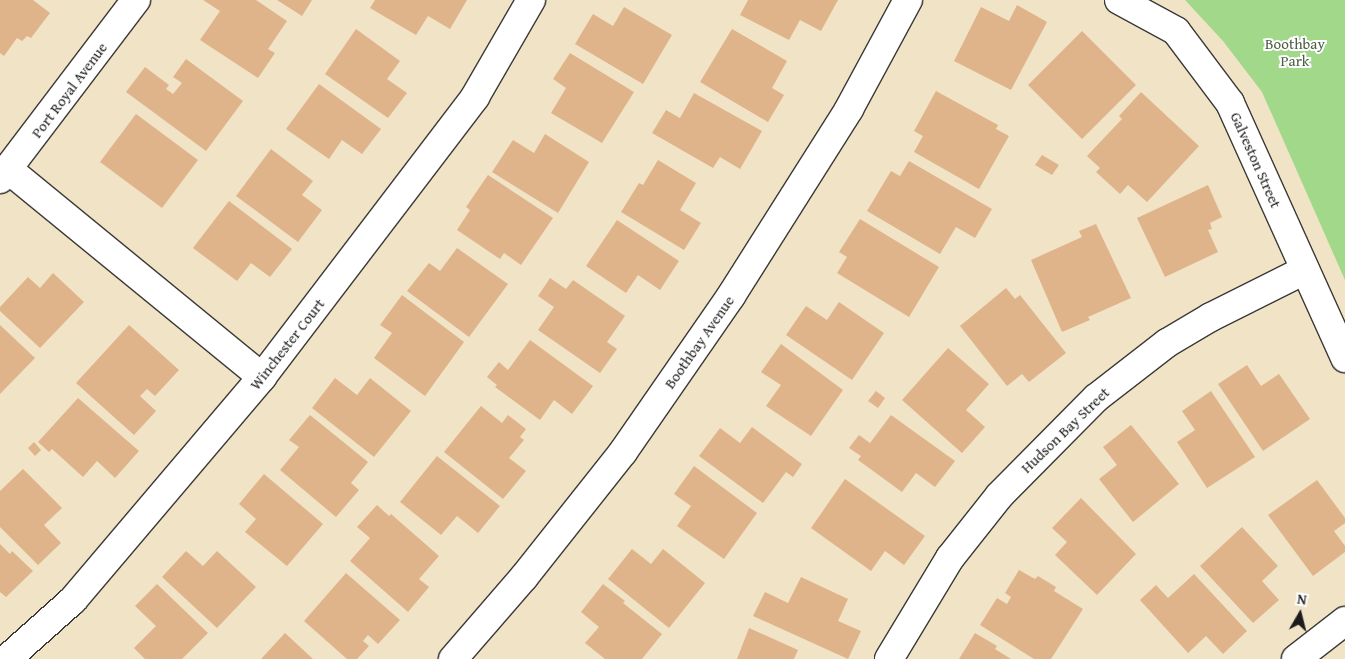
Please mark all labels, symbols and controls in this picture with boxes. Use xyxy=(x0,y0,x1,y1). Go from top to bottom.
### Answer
park label: Boothbay Park xyxy=(1265,34,1325,69)
street label: Port Royal Avenue xyxy=(27,39,111,141)
street label: Galveston Street xyxy=(1227,109,1285,211)
street label: Boothbay Avenue xyxy=(660,292,738,392)
street label: Winchester Court xyxy=(246,295,328,393)
street label: Hudson Bay Street xyxy=(1017,383,1113,477)
north arrow xyxy=(1275,589,1325,639)
text: N xyxy=(1296,589,1308,610)

